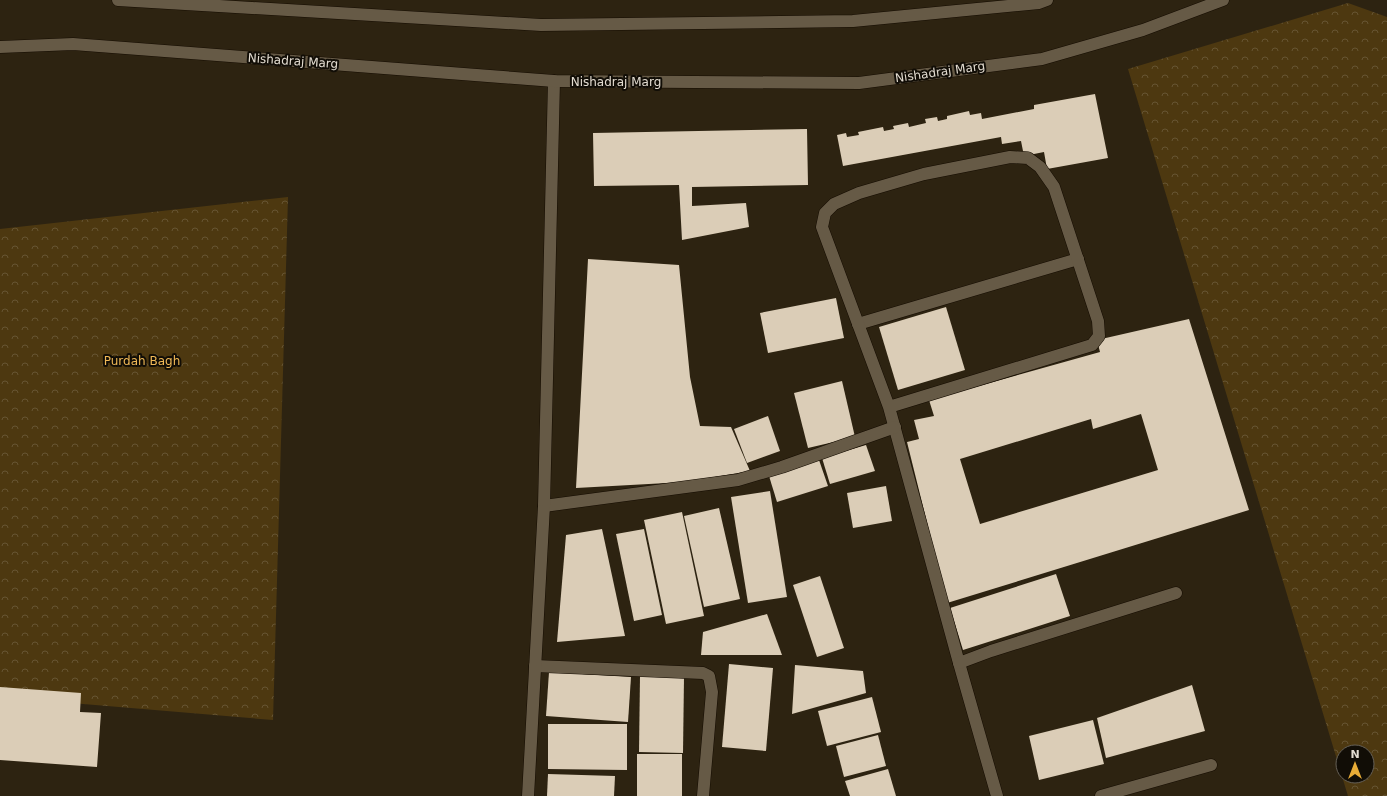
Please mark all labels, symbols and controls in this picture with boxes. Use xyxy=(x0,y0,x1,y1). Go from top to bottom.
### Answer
street label: Nishadraj Marg xyxy=(247,51,339,71)
street label: Nishadraj Marg xyxy=(894,59,986,85)
street label: Nishadraj Marg xyxy=(571,75,661,89)
park label: Purdah Bagh xyxy=(104,354,180,368)
north arrow xyxy=(1335,744,1375,784)
text: N xyxy=(1350,748,1360,761)

